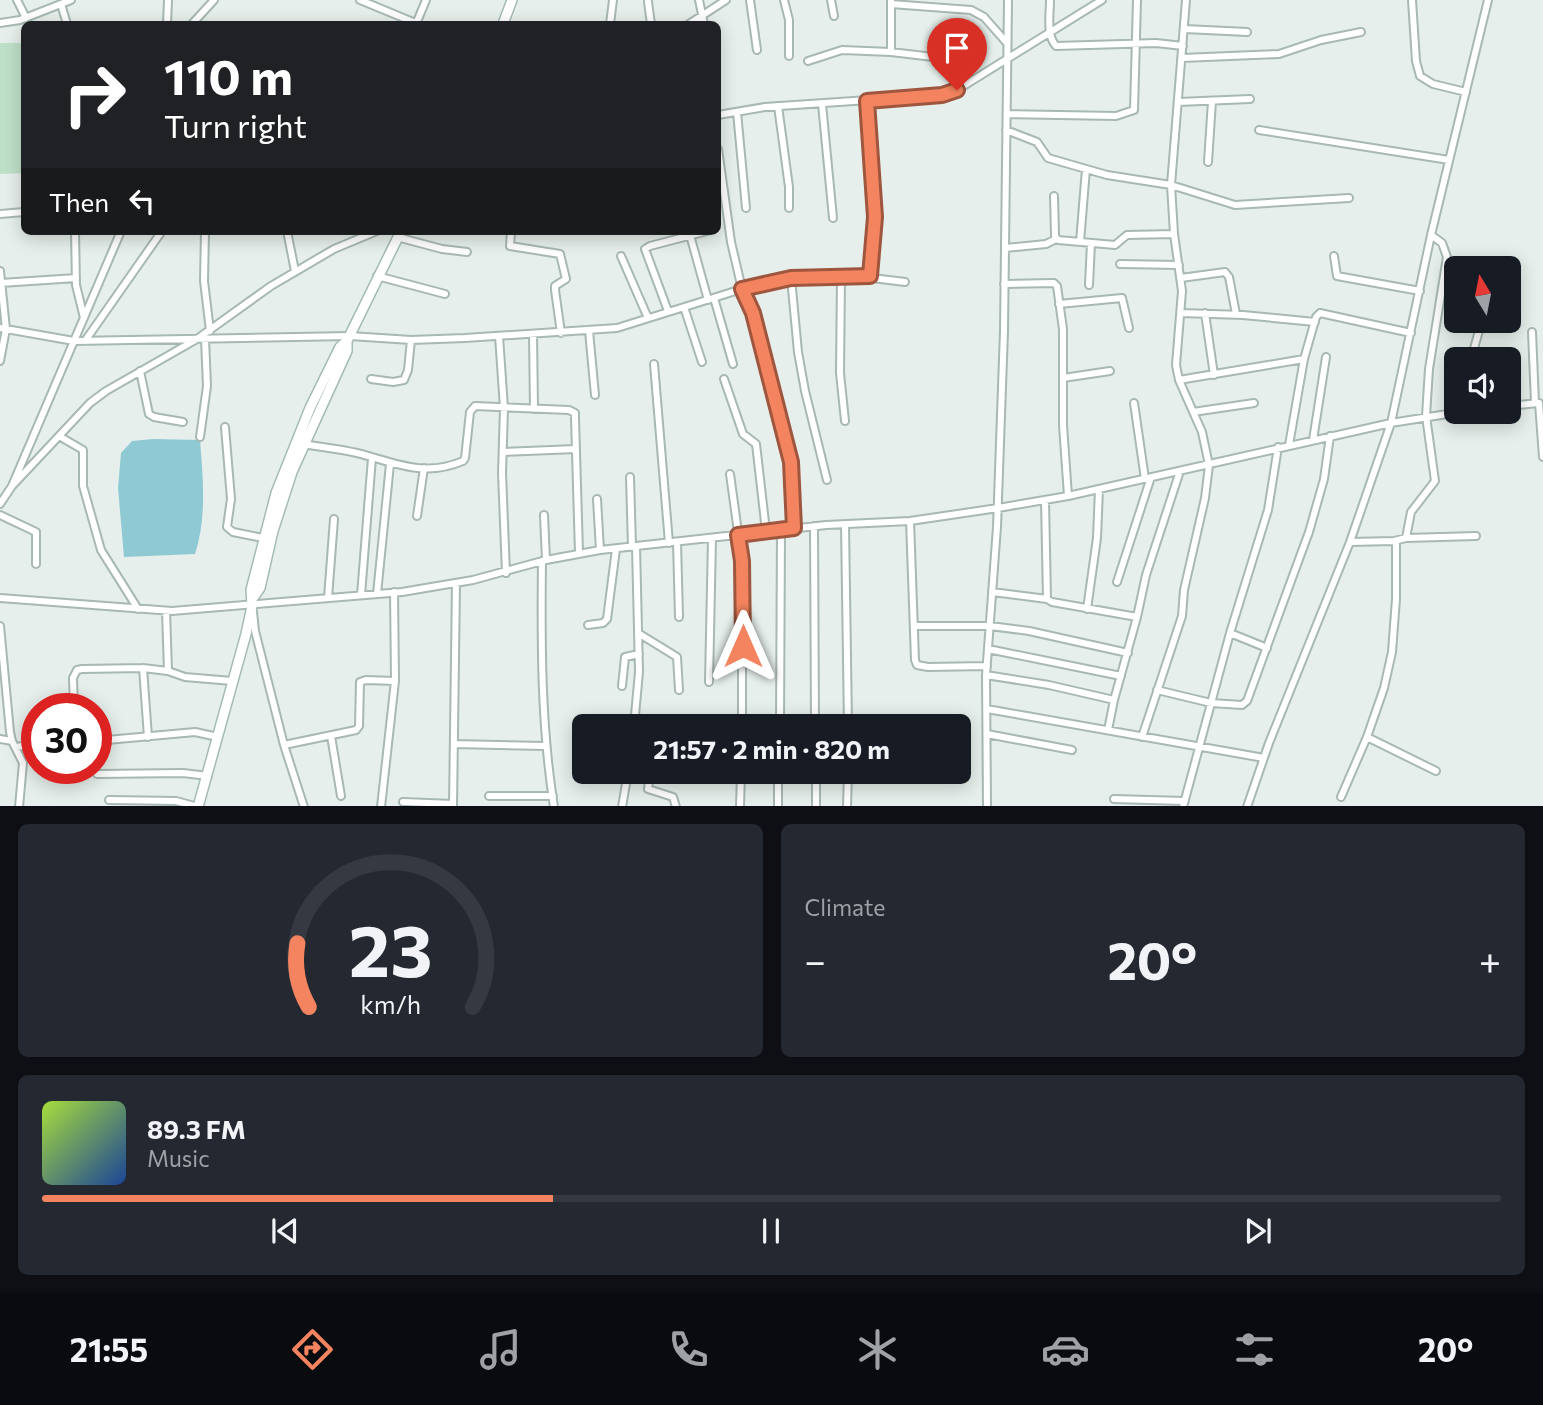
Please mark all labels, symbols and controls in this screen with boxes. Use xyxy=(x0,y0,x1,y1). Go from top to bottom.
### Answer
pin xyxy=(927,18,987,90)
icon: arrive xyxy=(938,29,976,67)
text: 110 m xyxy=(164,45,293,105)
icon: right xyxy=(49,49,140,140)
text: Turn right xyxy=(164,105,307,145)
icon: left xyxy=(123,182,161,220)
text: Then xyxy=(49,186,109,217)
north arrow xyxy=(1444,256,1521,332)
map controls xyxy=(1444,256,1521,424)
button: sound xyxy=(1444,347,1521,424)
position arrow xyxy=(706,609,780,683)
speed limit sign: 30 xyxy=(21,693,112,784)
text: 21:57 · 2 min · 820 m xyxy=(653,733,890,764)
text: Climate xyxy=(805,893,886,921)
text: 23 xyxy=(348,903,432,992)
text: 20° xyxy=(1107,927,1197,991)
text: − xyxy=(805,936,826,983)
text: + xyxy=(1479,936,1501,983)
text: km/h xyxy=(360,988,421,1018)
text: 89.3 FM xyxy=(147,1113,246,1144)
text: Music xyxy=(147,1144,210,1172)
icon: previous xyxy=(266,1212,304,1250)
icon: pause xyxy=(752,1212,790,1250)
icon: next xyxy=(1239,1212,1277,1250)
icon: directions xyxy=(288,1325,337,1374)
icon: music xyxy=(476,1325,525,1374)
icon: phone xyxy=(664,1325,713,1374)
icon: climate xyxy=(853,1325,902,1374)
icon: car xyxy=(1041,1325,1090,1374)
icon: filters xyxy=(1230,1325,1279,1374)
text: 21:55 xyxy=(70,1329,148,1369)
text: 20° xyxy=(1418,1329,1473,1369)

